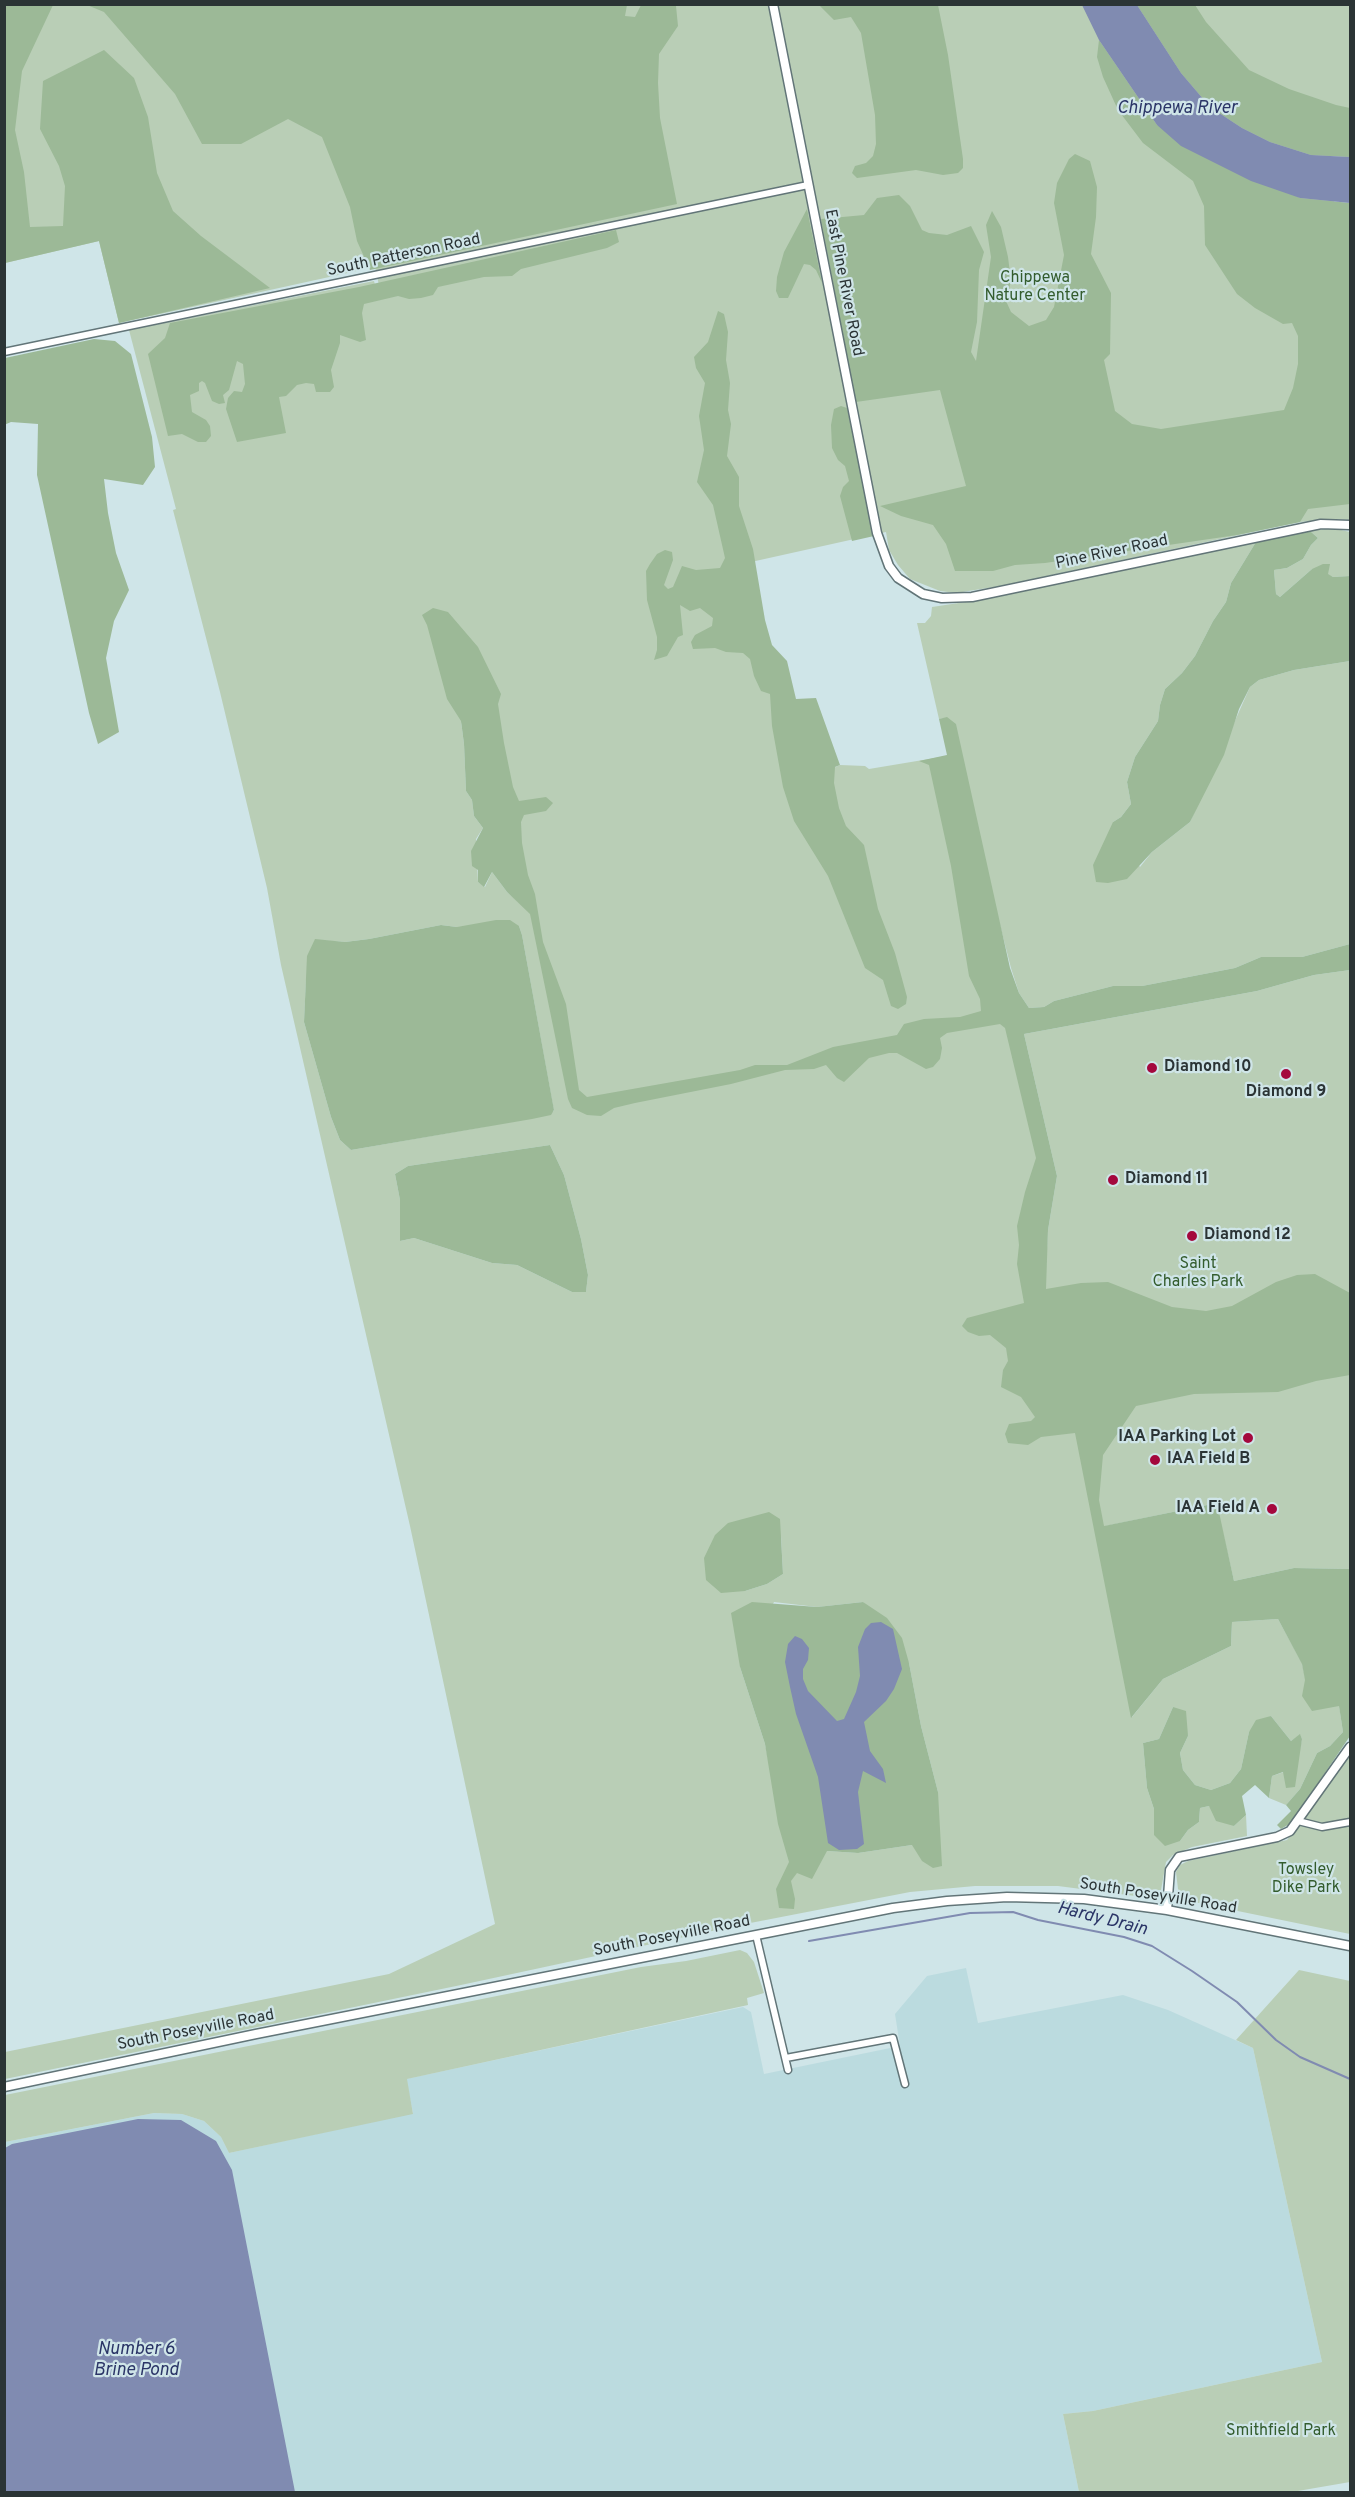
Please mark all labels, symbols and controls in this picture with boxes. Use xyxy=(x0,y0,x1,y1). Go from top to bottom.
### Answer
water label: Chippewa River xyxy=(1117,98,1237,120)
street label: East Pine River Road xyxy=(819,208,867,358)
street label: South Patterson Road xyxy=(326,230,482,282)
park label: Chippewa Nature Center xyxy=(985,269,1085,307)
street label: Pine River Road xyxy=(1054,532,1170,574)
place label: Diamond 10 xyxy=(1164,1058,1252,1078)
marker: Diamond 10 xyxy=(1145,1061,1159,1075)
marker: Diamond 9 xyxy=(1279,1067,1293,1081)
place label: Diamond 9 xyxy=(1246,1083,1326,1103)
place label: Diamond 11 xyxy=(1125,1170,1208,1190)
marker: Diamond 11 xyxy=(1106,1173,1120,1187)
place label: Diamond 12 xyxy=(1204,1226,1291,1246)
marker: Diamond 12 xyxy=(1185,1229,1199,1243)
park label: Saint Charles Park xyxy=(1152,1255,1244,1293)
place label: IAA Parking Lot xyxy=(1118,1428,1236,1448)
marker: IAA Parking Lot xyxy=(1241,1431,1255,1445)
place label: IAA Field B xyxy=(1167,1450,1250,1470)
marker: IAA Field B xyxy=(1148,1453,1162,1467)
place label: IAA Field A xyxy=(1176,1499,1260,1519)
marker: IAA Field A xyxy=(1265,1502,1279,1516)
park label: Towsley Dike Park xyxy=(1272,1861,1340,1899)
street label: South Poseyville Road xyxy=(1078,1875,1238,1919)
water label: Hardy Drain xyxy=(1055,1898,1149,1942)
street label: South Poseyville Road xyxy=(592,1912,752,1962)
street label: South Poseyville Road xyxy=(116,2006,276,2056)
water label: Number 6 Brine Pond xyxy=(93,2339,179,2382)
park label: Smithfield Park xyxy=(1226,2422,1336,2442)

